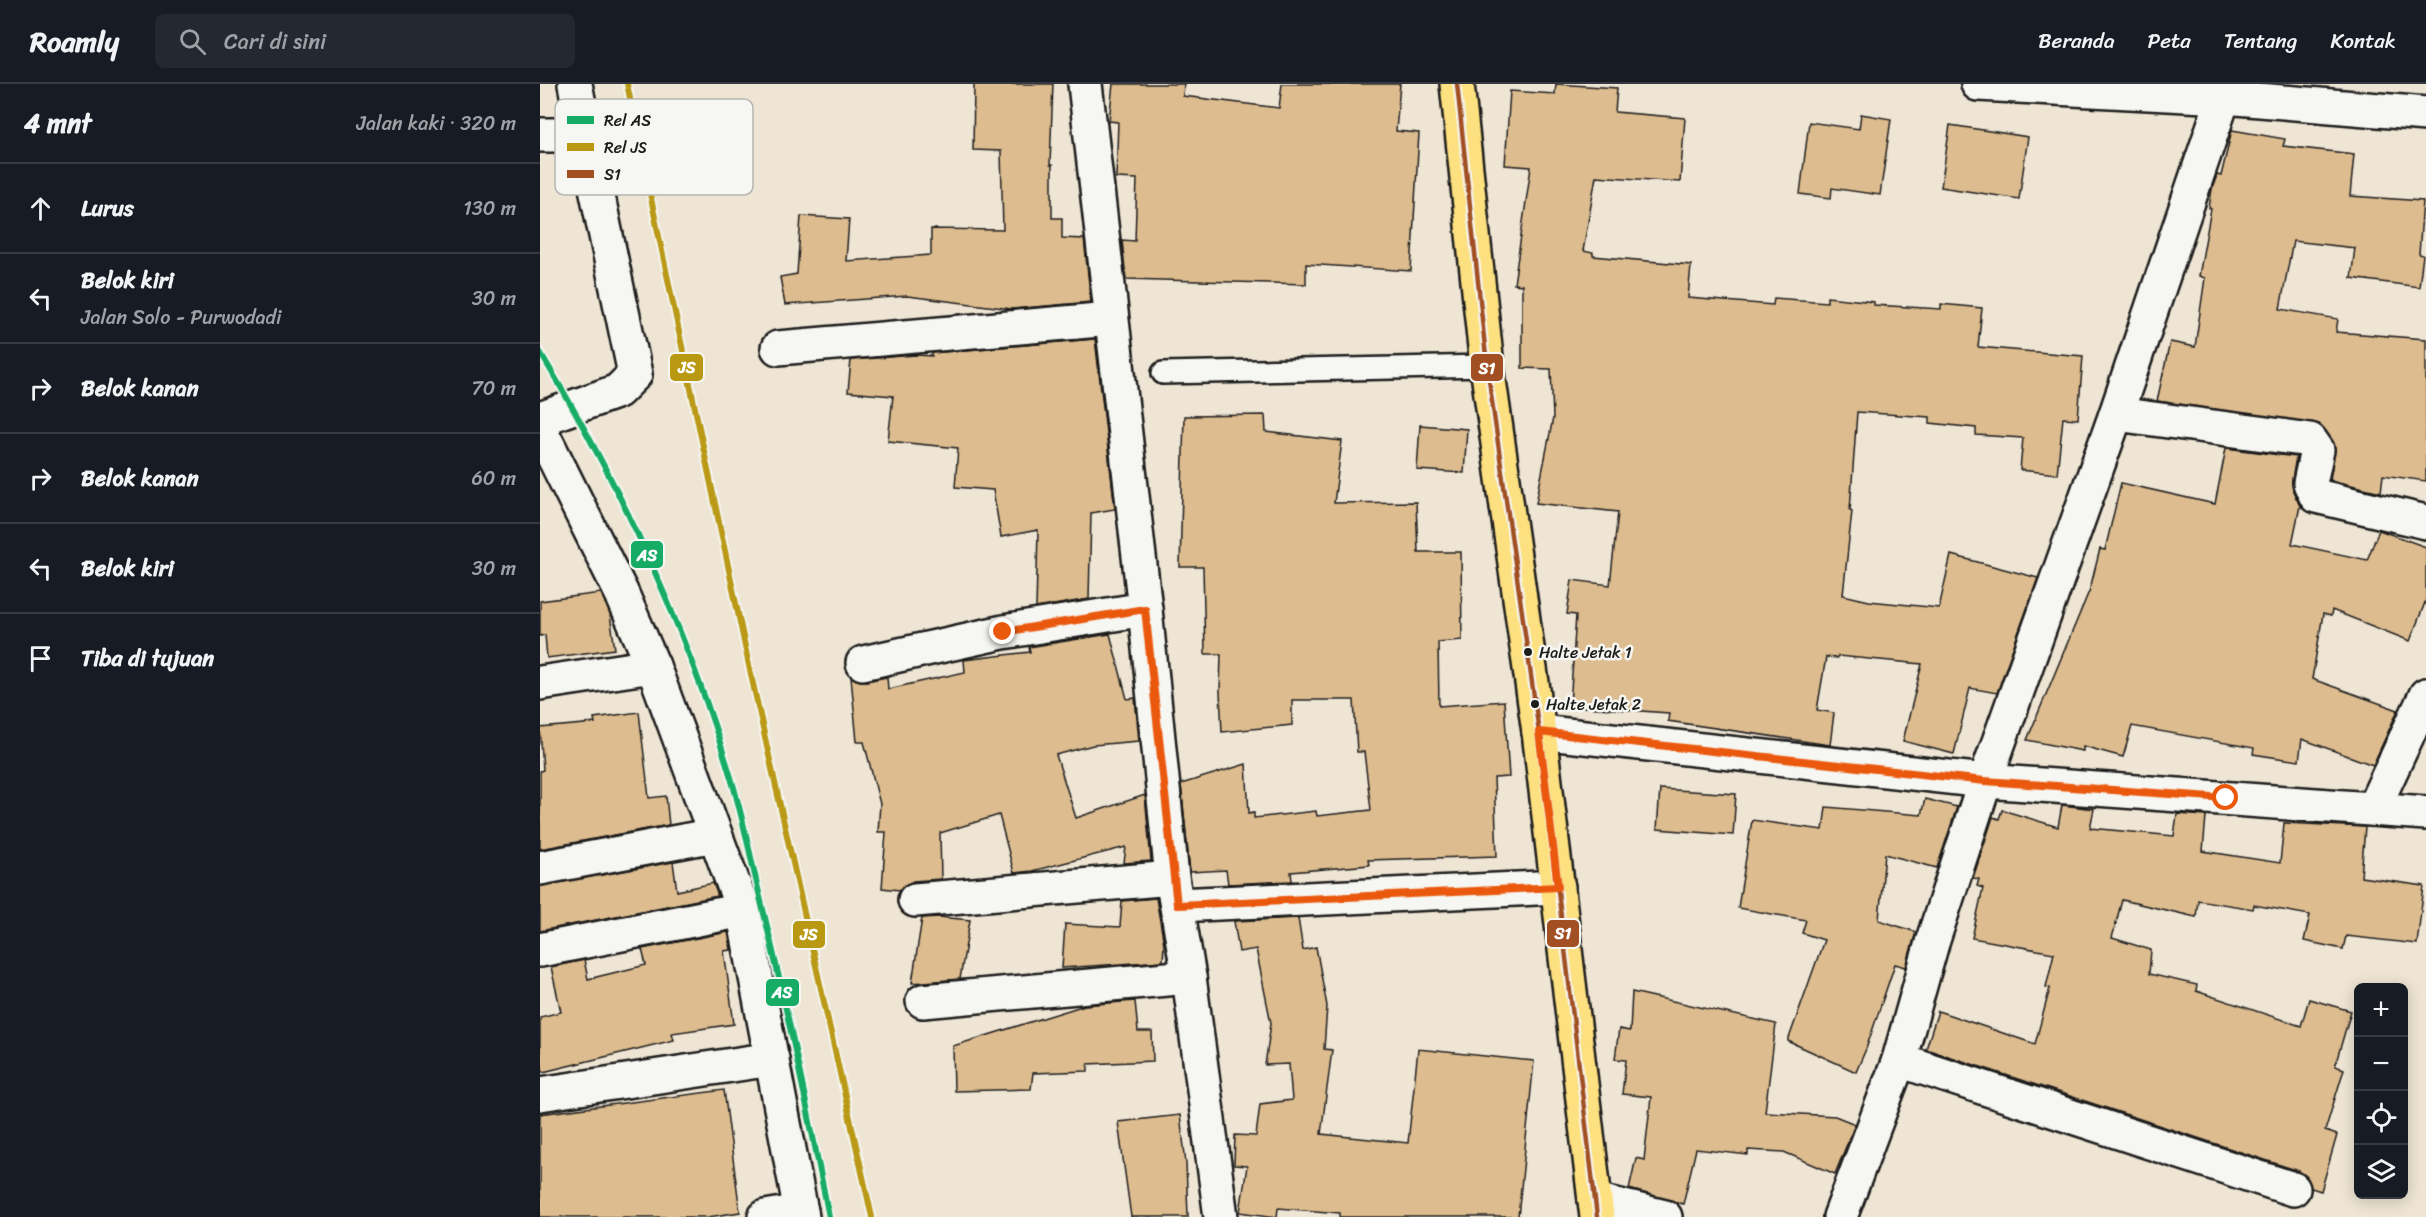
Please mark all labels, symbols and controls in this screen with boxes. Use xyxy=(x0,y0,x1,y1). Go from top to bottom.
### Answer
search box xyxy=(155,14,575,68)
text: Roamly xyxy=(30,17,119,66)
text: Cari di sini xyxy=(224,22,326,61)
text: Beranda xyxy=(2038,22,2114,60)
text: Peta xyxy=(2147,22,2191,60)
text: Tentang xyxy=(2224,22,2297,60)
text: Kontak xyxy=(2330,22,2396,60)
icon: search xyxy=(176,25,209,58)
legend xyxy=(555,99,753,195)
text: 4 mnt xyxy=(24,100,91,146)
text: Jalan kaki · 320 m xyxy=(357,106,516,141)
text: Rel AS xyxy=(604,106,651,135)
text: Rel JS xyxy=(604,133,647,162)
text: S1 xyxy=(604,160,621,189)
text: Lurus xyxy=(81,189,134,228)
text: 130 m xyxy=(463,191,516,226)
icon: ahead xyxy=(24,192,57,225)
text: Belok kiri xyxy=(81,261,174,300)
text: 30 m xyxy=(472,281,516,316)
icon: left xyxy=(24,282,57,315)
text: Jalan Solo - Purwodadi xyxy=(81,300,282,335)
line badge: JS xyxy=(669,353,704,382)
text: JS xyxy=(677,353,696,382)
line badge: S1 xyxy=(1470,353,1504,382)
text: S1 xyxy=(1478,354,1496,383)
text: Belok kanan xyxy=(81,369,199,408)
text: 70 m xyxy=(471,371,516,406)
icon: right xyxy=(24,372,57,405)
text: Belok kanan xyxy=(81,459,199,498)
text: 60 m xyxy=(471,461,516,496)
icon: right xyxy=(24,462,57,495)
line badge: AS xyxy=(630,540,664,569)
text: AS xyxy=(636,541,658,570)
text: Belok kiri xyxy=(81,549,174,588)
text: 30 m xyxy=(472,551,516,586)
icon: left xyxy=(24,552,57,585)
route end xyxy=(989,618,1015,644)
place label: Halte Jetak 1 xyxy=(1539,638,1632,667)
text: Tiba di tujuan xyxy=(81,639,214,678)
icon: arrive xyxy=(24,642,57,675)
marker: Halte Jetak 1 xyxy=(1522,646,1534,658)
place label: Halte Jetak 2 xyxy=(1546,690,1641,719)
marker: Halte Jetak 2 xyxy=(1529,698,1541,710)
route start xyxy=(2212,784,2238,810)
line badge: S1 xyxy=(1546,919,1580,948)
text: S1 xyxy=(1554,919,1572,948)
line badge: JS xyxy=(792,920,826,949)
text: JS xyxy=(799,920,818,949)
line badge: AS xyxy=(765,978,800,1007)
text: AS xyxy=(771,978,793,1007)
map controls xyxy=(2354,983,2408,1199)
button: + xyxy=(2354,983,2408,1037)
button: − xyxy=(2354,1037,2408,1091)
button: locate xyxy=(2354,1091,2408,1145)
button: layers xyxy=(2354,1145,2408,1199)

